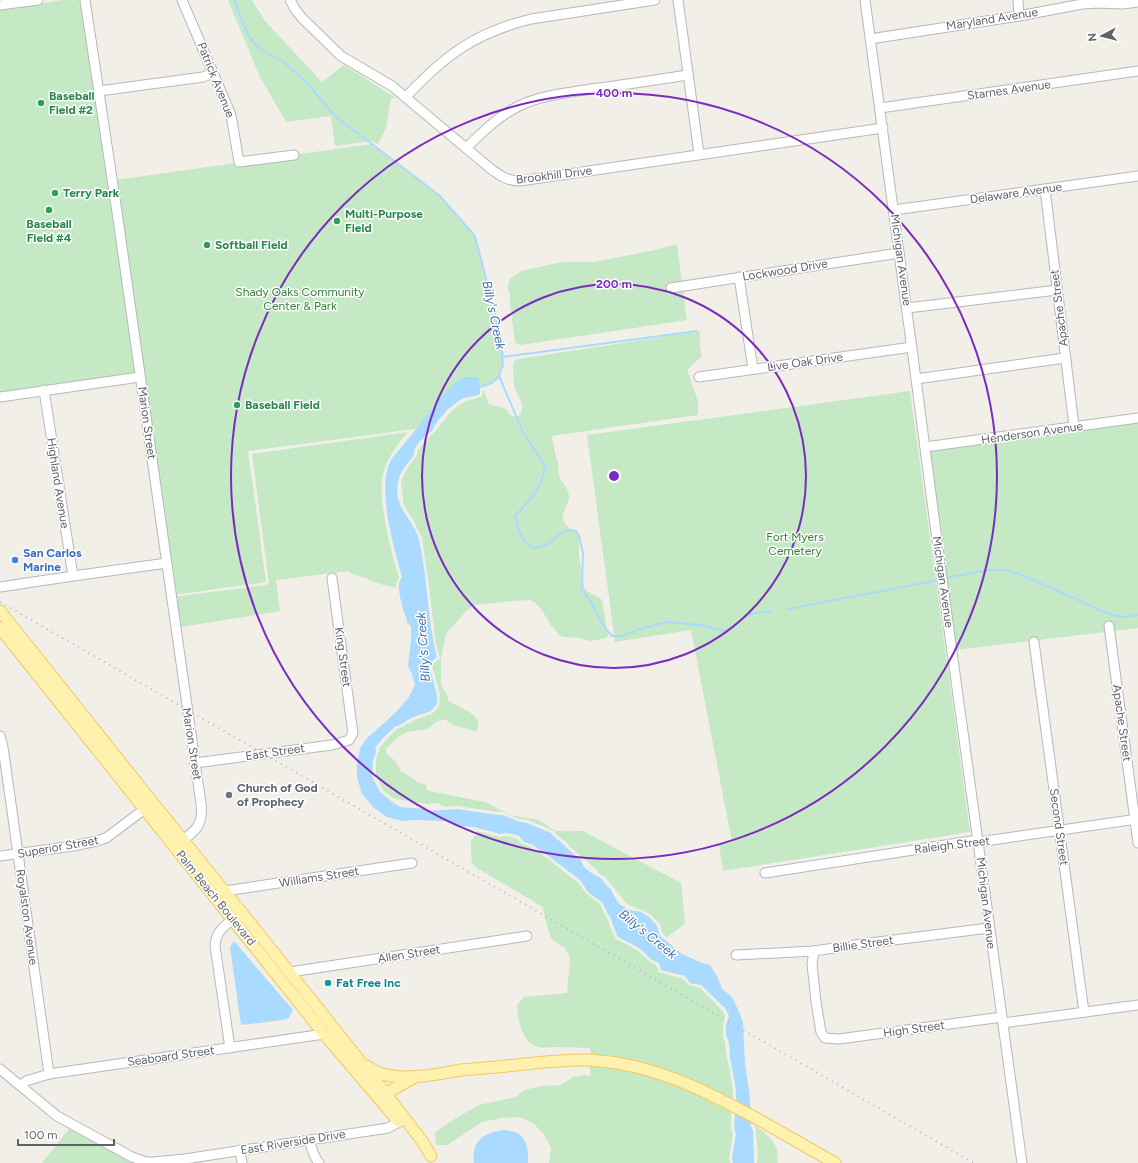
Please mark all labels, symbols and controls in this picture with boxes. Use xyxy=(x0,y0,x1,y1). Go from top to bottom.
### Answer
street label: Maryland Avenue xyxy=(945,5,1039,33)
north arrow xyxy=(1082,16,1122,56)
text: N xyxy=(1086,32,1100,42)
street label: Patrick Avenue xyxy=(194,40,238,120)
street label: Starnes Avenue xyxy=(966,77,1052,103)
text: 400 m xyxy=(596,86,632,100)
place label: Baseball Field #2 xyxy=(49,89,94,117)
marker: Baseball Field #2 xyxy=(36,98,46,108)
street label: Brookhill Drive xyxy=(515,163,593,187)
street label: Delaware Avenue xyxy=(969,180,1063,206)
place label: Terry Park xyxy=(63,186,120,200)
marker: Terry Park xyxy=(50,188,60,198)
marker: Baseball Field #4 xyxy=(44,205,54,215)
place label: Multi-Purpose Field xyxy=(345,207,423,235)
street label: Michigan Avenue xyxy=(888,213,914,307)
marker: Multi-Purpose Field xyxy=(332,216,342,226)
place label: Baseball Field #4 xyxy=(26,217,72,245)
place label: Softball Field xyxy=(215,238,288,252)
marker: Softball Field xyxy=(202,240,212,250)
street label: Lockwood Drive xyxy=(741,256,829,284)
street label: Apache Street xyxy=(1047,268,1071,347)
text: 200 m xyxy=(596,277,632,291)
water label: Billy's Creek xyxy=(479,279,509,351)
park label: Shady Oaks Community Center & Park xyxy=(235,285,365,313)
street label: Live Oak Drive xyxy=(766,350,844,374)
street label: Marion Street xyxy=(135,386,159,461)
place label: Baseball Field xyxy=(245,398,320,412)
marker: Baseball Field xyxy=(232,400,242,410)
street label: Henderson Avenue xyxy=(980,419,1084,447)
street label: Highland Avenue xyxy=(44,437,72,530)
centre of rings xyxy=(607,469,621,483)
park label: Fort Myers Cemetery xyxy=(766,530,824,558)
street label: Michigan Avenue xyxy=(930,535,956,629)
place label: San Carlos Marine xyxy=(23,546,82,574)
marker: San Carlos Marine xyxy=(10,555,20,565)
water label: Billy's Creek xyxy=(413,611,433,682)
street label: King Street xyxy=(332,626,354,688)
street label: Apache Street xyxy=(1110,684,1134,763)
street label: Marion Street xyxy=(179,707,205,782)
street label: East Street xyxy=(244,741,306,763)
place label: Church of God of Prophecy xyxy=(237,781,318,809)
street label: Second Street xyxy=(1047,788,1071,867)
marker: Church of God of Prophecy xyxy=(224,790,234,800)
street label: Superior Street xyxy=(16,833,100,861)
street label: Raleigh Street xyxy=(913,833,991,857)
street label: Palm Beach Boulevard xyxy=(173,848,259,948)
street label: Michigan Avenue xyxy=(973,856,999,950)
street label: Williams Street xyxy=(278,864,360,890)
street label: Royalston Avenue xyxy=(13,868,41,966)
water label: Billy's Creek xyxy=(616,906,680,962)
street label: Billie Street xyxy=(832,933,895,955)
street label: Allen Street xyxy=(377,942,442,966)
place label: Fat Free Inc xyxy=(336,976,401,990)
marker: Fat Free Inc xyxy=(323,978,333,988)
street label: High Street xyxy=(882,1018,946,1040)
street label: Seaboard Street xyxy=(127,1043,216,1069)
scale bar xyxy=(18,1121,114,1147)
street label: East Riverside Drive xyxy=(240,1127,347,1157)
text: 100 m xyxy=(24,1128,58,1142)

